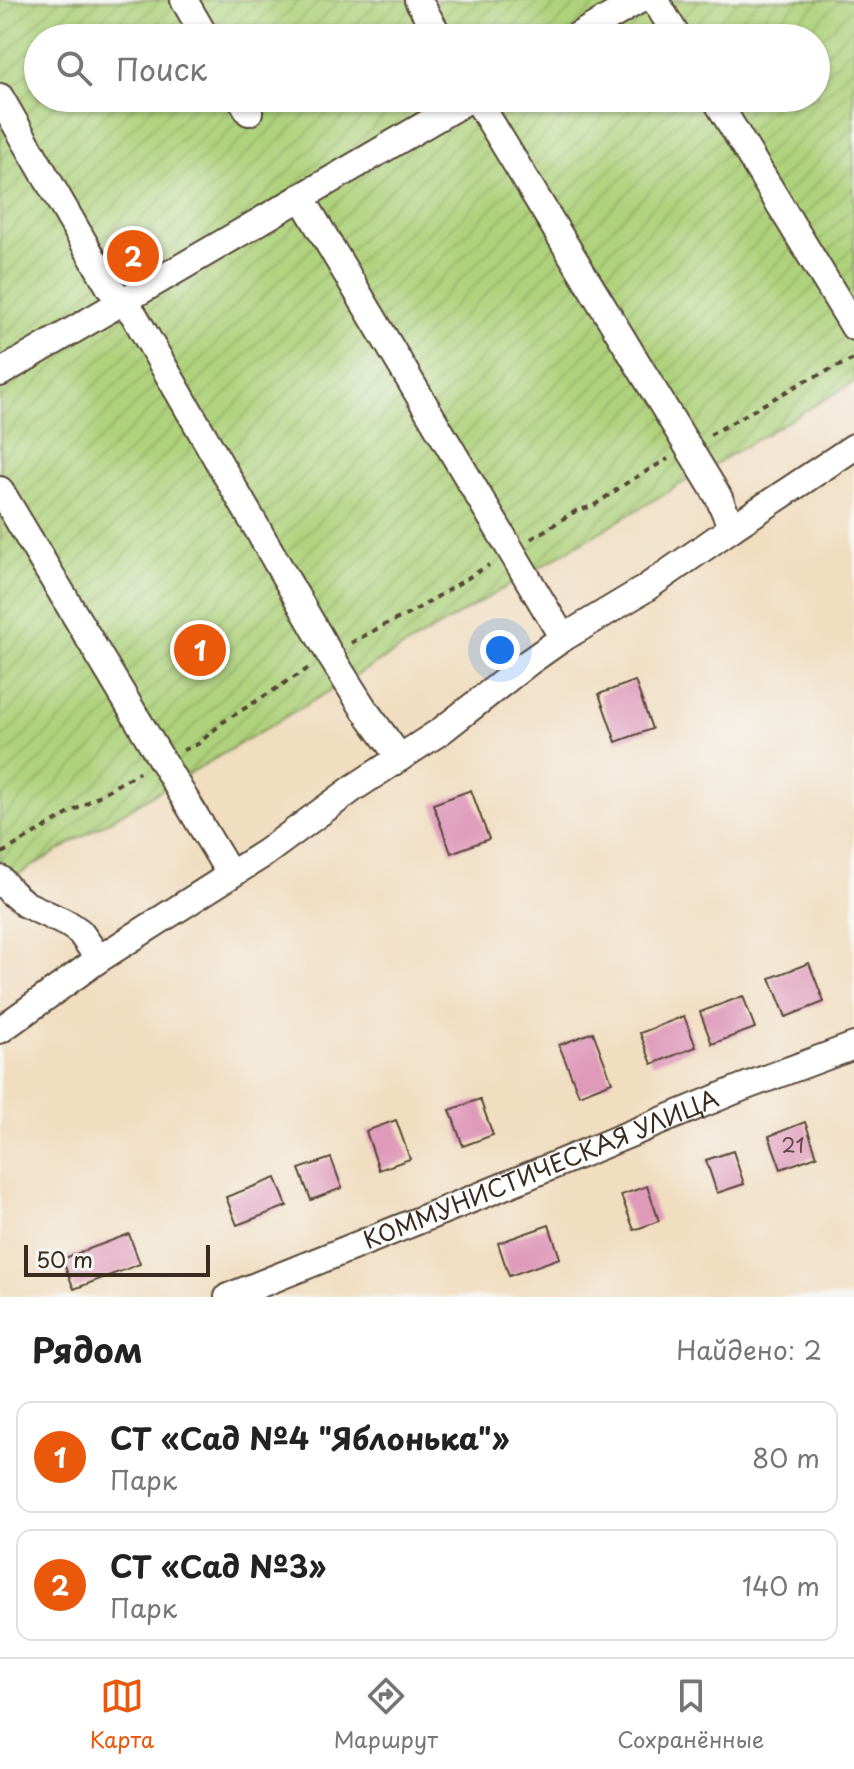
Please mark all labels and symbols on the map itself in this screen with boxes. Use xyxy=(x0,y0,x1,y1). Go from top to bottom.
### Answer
pin: 2 xyxy=(107,226,159,286)
pin: 1 xyxy=(174,620,226,680)
your location xyxy=(480,630,520,670)
street label: КОММУНИСТИЧЕСКАЯ УЛИЦА xyxy=(357,1079,724,1257)
house number: 21 xyxy=(781,1130,805,1160)
scale bar xyxy=(24,1241,210,1277)

